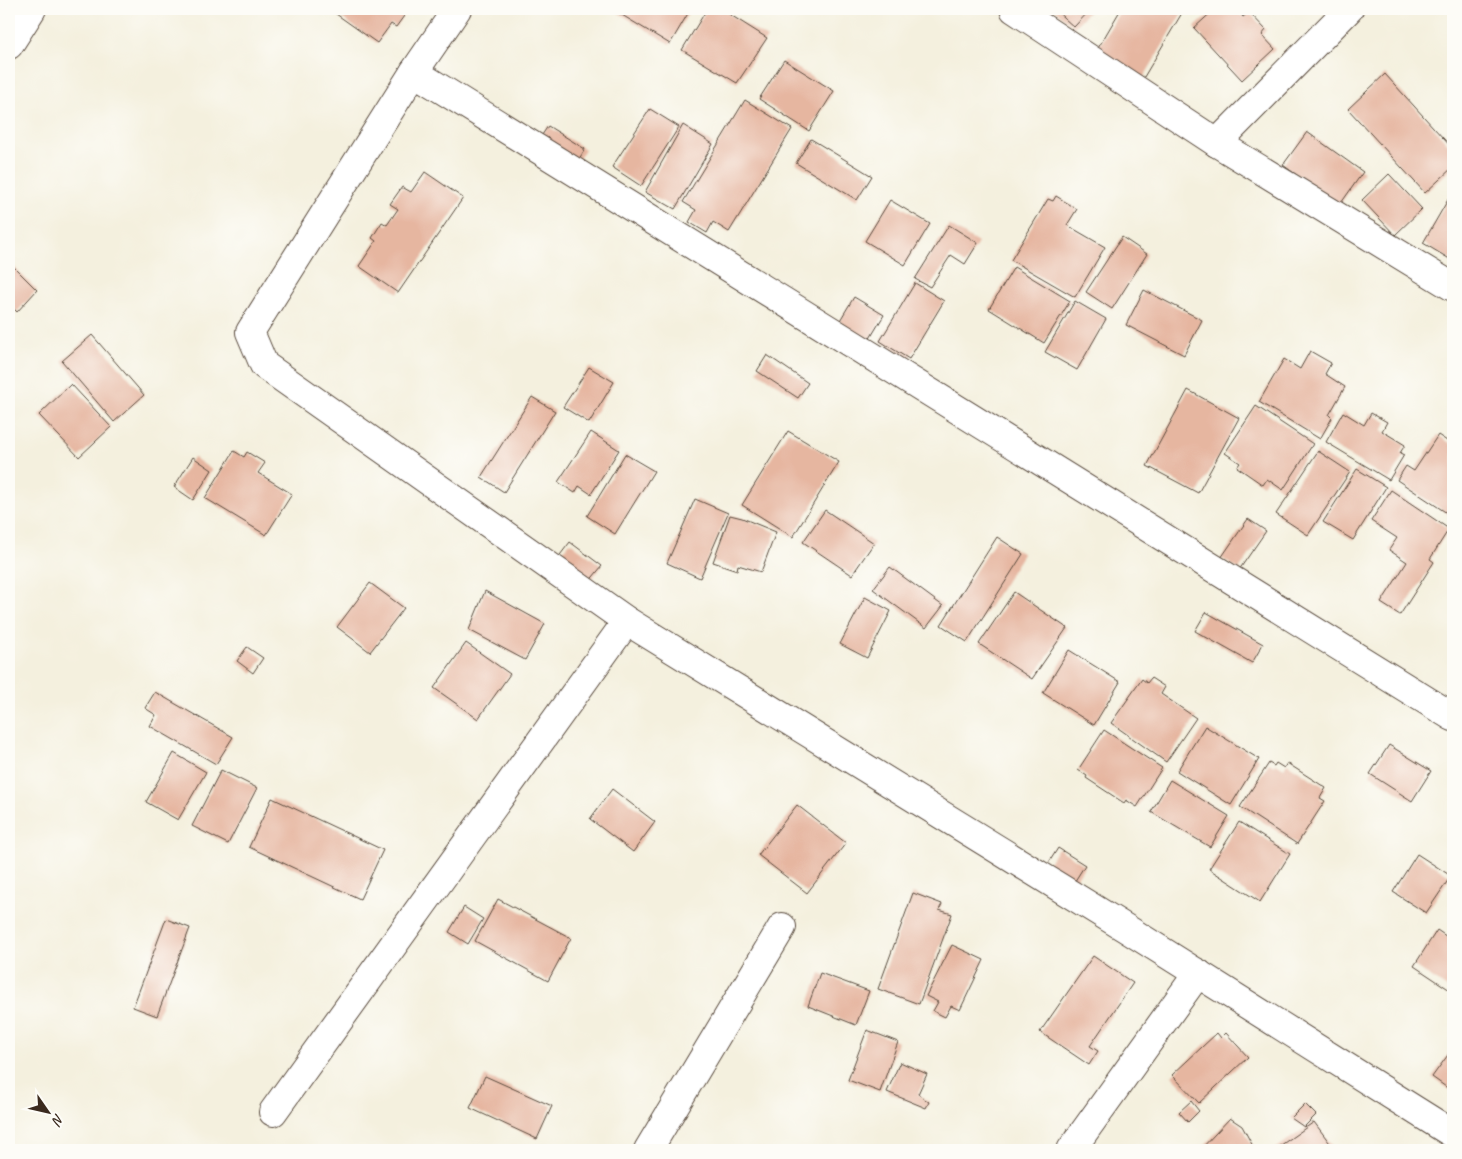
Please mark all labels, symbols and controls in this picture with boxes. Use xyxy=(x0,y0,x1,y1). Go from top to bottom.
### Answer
north arrow xyxy=(22,1086,72,1136)
text: N xyxy=(48,1111,68,1129)

